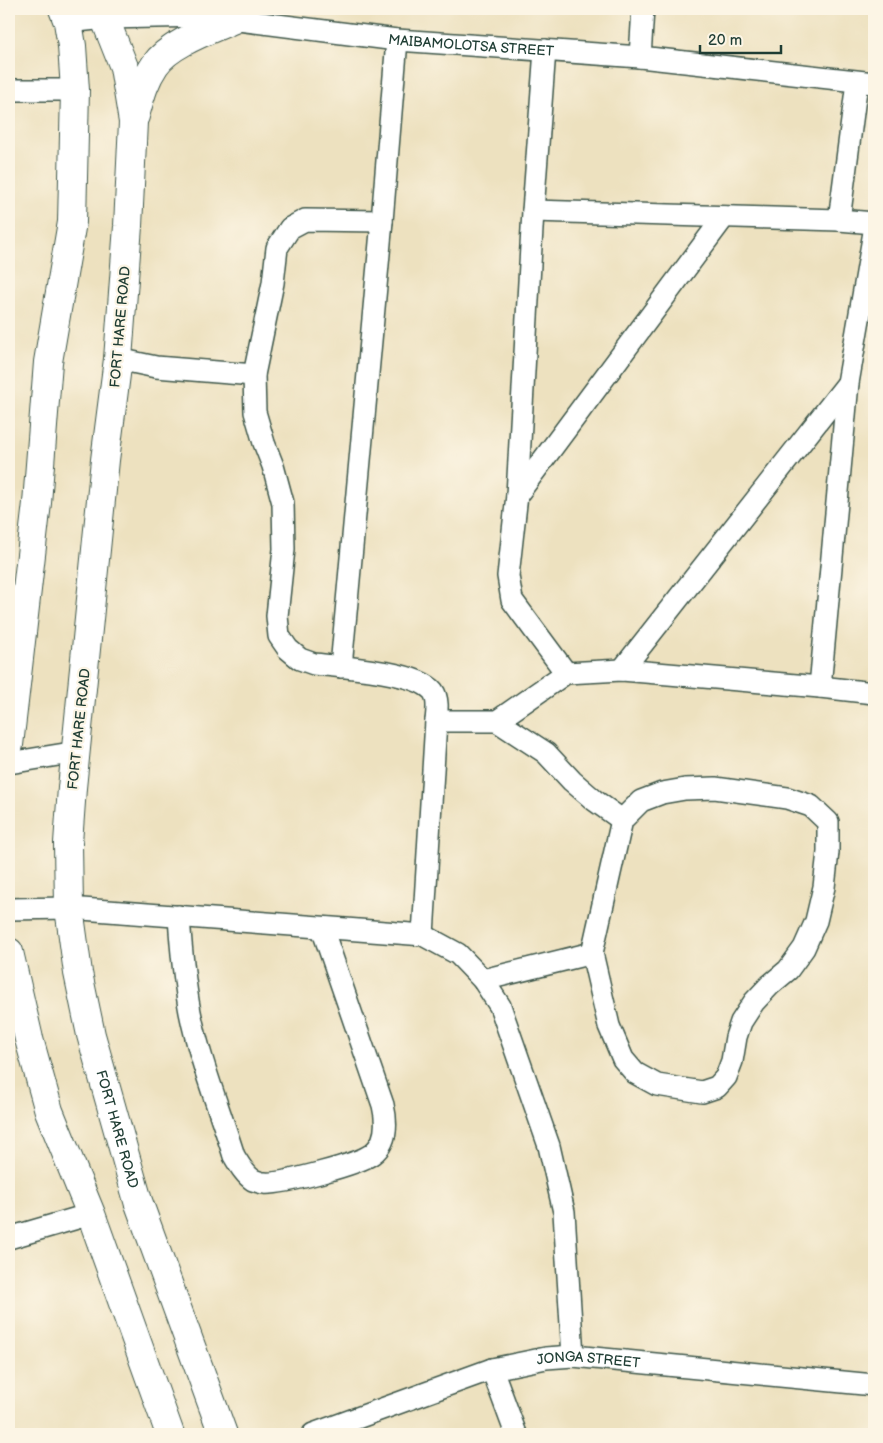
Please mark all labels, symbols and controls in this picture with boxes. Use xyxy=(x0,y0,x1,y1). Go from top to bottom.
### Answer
scale bar xyxy=(700,22,782,54)
street label: MAIBAMOLOTSA STREET xyxy=(387,30,555,59)
text: 20 m xyxy=(708,31,742,50)
street label: FORT HARE ROAD xyxy=(106,266,134,388)
street label: FORT HARE ROAD xyxy=(64,668,94,790)
street label: FORT HARE ROAD xyxy=(93,1068,142,1190)
street label: JONGA STREET xyxy=(535,1347,642,1371)

